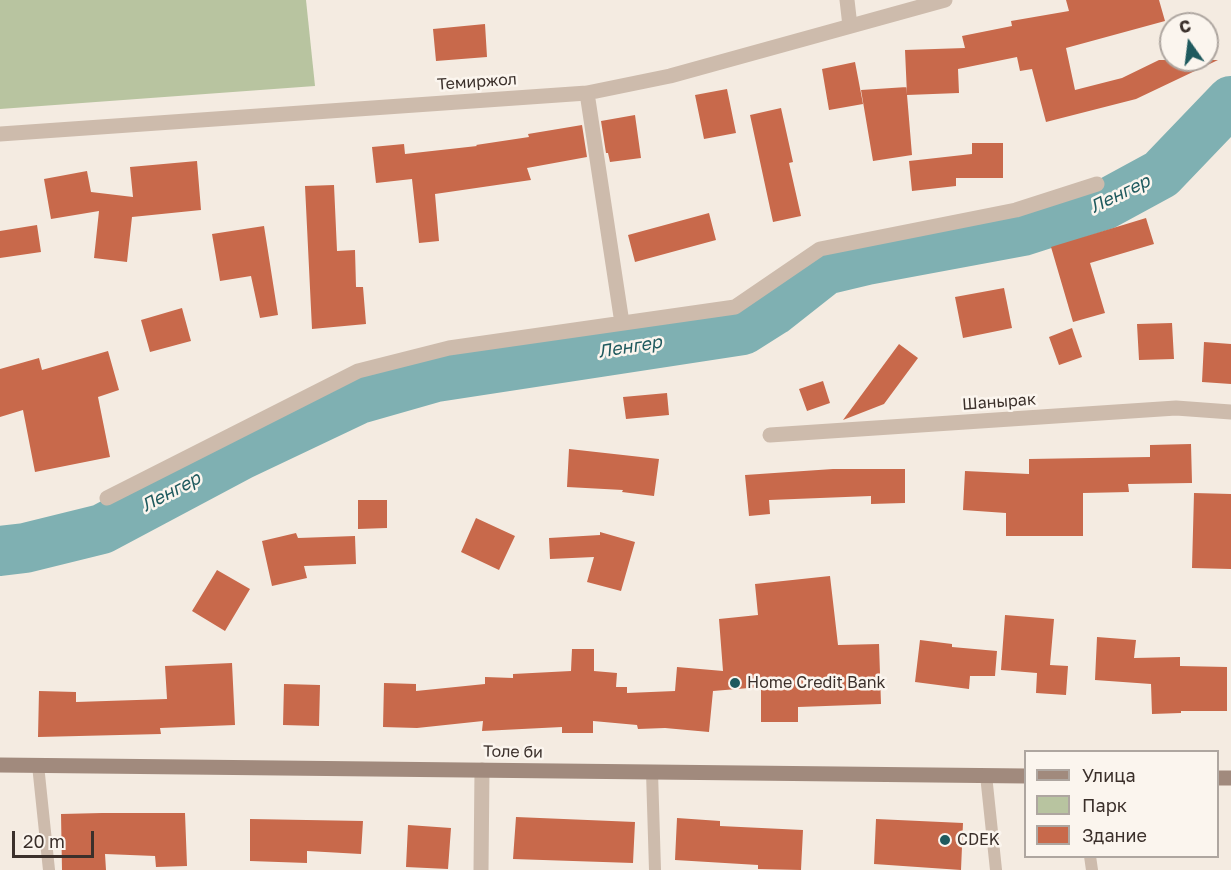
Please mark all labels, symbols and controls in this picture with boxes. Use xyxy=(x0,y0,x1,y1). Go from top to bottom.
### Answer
north arrow xyxy=(1159,12,1219,72)
text: С xyxy=(1177,15,1193,38)
street label: Темиржол xyxy=(437,70,517,94)
water label: Ленгер xyxy=(1087,170,1153,218)
water label: Ленгер xyxy=(597,331,663,363)
street label: Шанырак xyxy=(961,390,1037,414)
water label: Ленгер xyxy=(138,467,204,517)
place label: Home Credit Bank xyxy=(747,673,886,693)
marker: Home Credit Bank xyxy=(728,676,742,690)
street label: Толе би xyxy=(483,742,543,762)
legend xyxy=(1024,750,1219,858)
text: Улица xyxy=(1082,764,1136,786)
text: Парк xyxy=(1082,794,1127,816)
scale bar xyxy=(15,819,98,857)
text: Здание xyxy=(1082,824,1147,846)
text: 20 m xyxy=(23,830,65,852)
place label: CDEK xyxy=(957,830,1000,850)
marker: CDEK xyxy=(938,833,952,847)

